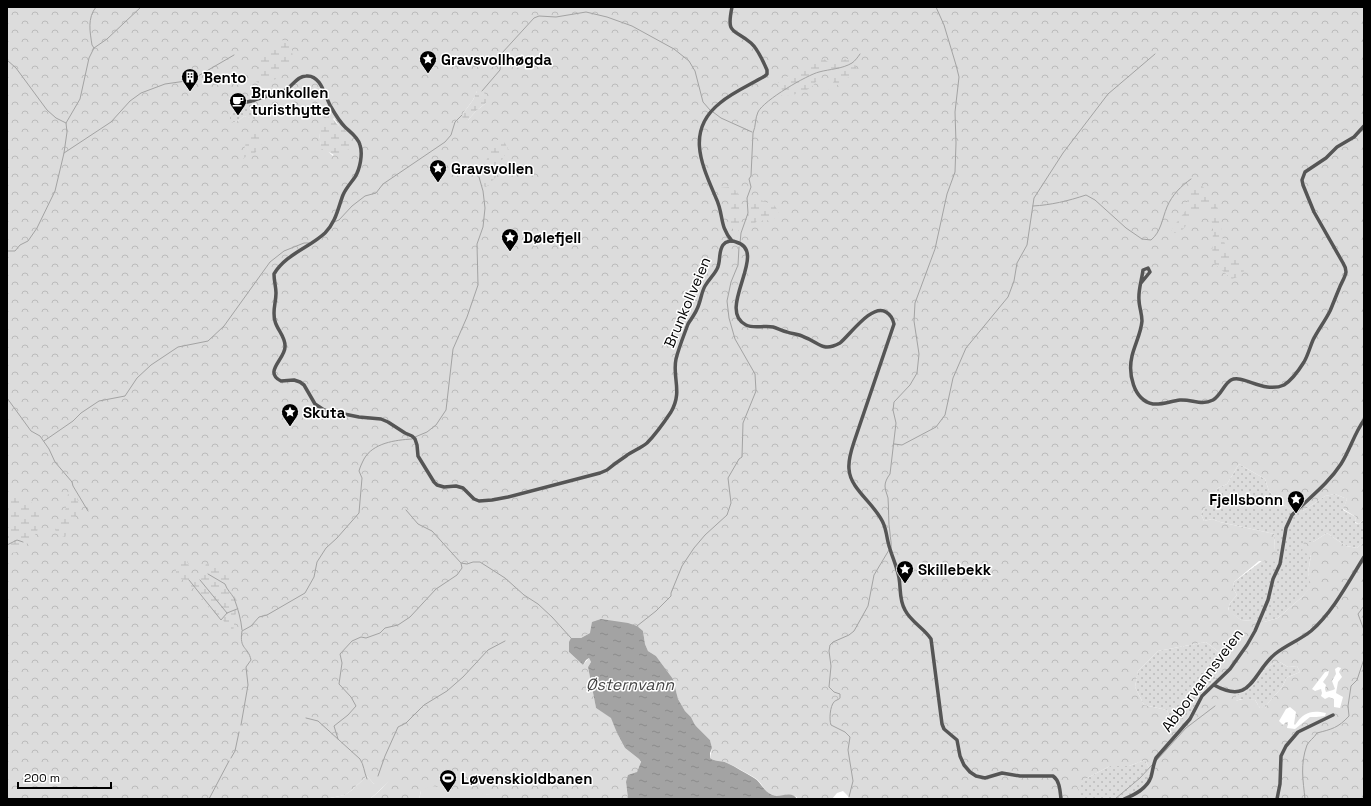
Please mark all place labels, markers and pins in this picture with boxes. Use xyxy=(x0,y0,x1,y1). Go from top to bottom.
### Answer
place icon: Gravsvollhøgda xyxy=(418,49,438,74)
place label: Gravsvollhøgda xyxy=(441,50,552,69)
building icon: Bento xyxy=(180,67,200,92)
place label: Bento xyxy=(203,68,246,87)
place label: Brunkollen turisthytte xyxy=(251,83,331,119)
cafe icon: Brunkollen turisthytte xyxy=(228,91,248,116)
place icon: Gravsvollen xyxy=(428,158,448,183)
place label: Gravsvollen xyxy=(451,159,534,178)
place icon: Dølefjell xyxy=(500,227,520,252)
place label: Dølefjell xyxy=(523,228,581,247)
place icon: Skuta xyxy=(280,402,300,427)
place label: Skuta xyxy=(303,403,346,422)
place icon: Fjellsbonn xyxy=(1286,489,1306,514)
place label: Fjellsbonn xyxy=(1209,490,1283,509)
place icon: Skillebekk xyxy=(895,559,915,584)
place label: Skillebekk xyxy=(918,560,992,579)
sports icon: Løvenskioldbanen xyxy=(438,768,458,793)
place label: Løvenskioldbanen xyxy=(461,769,592,788)

